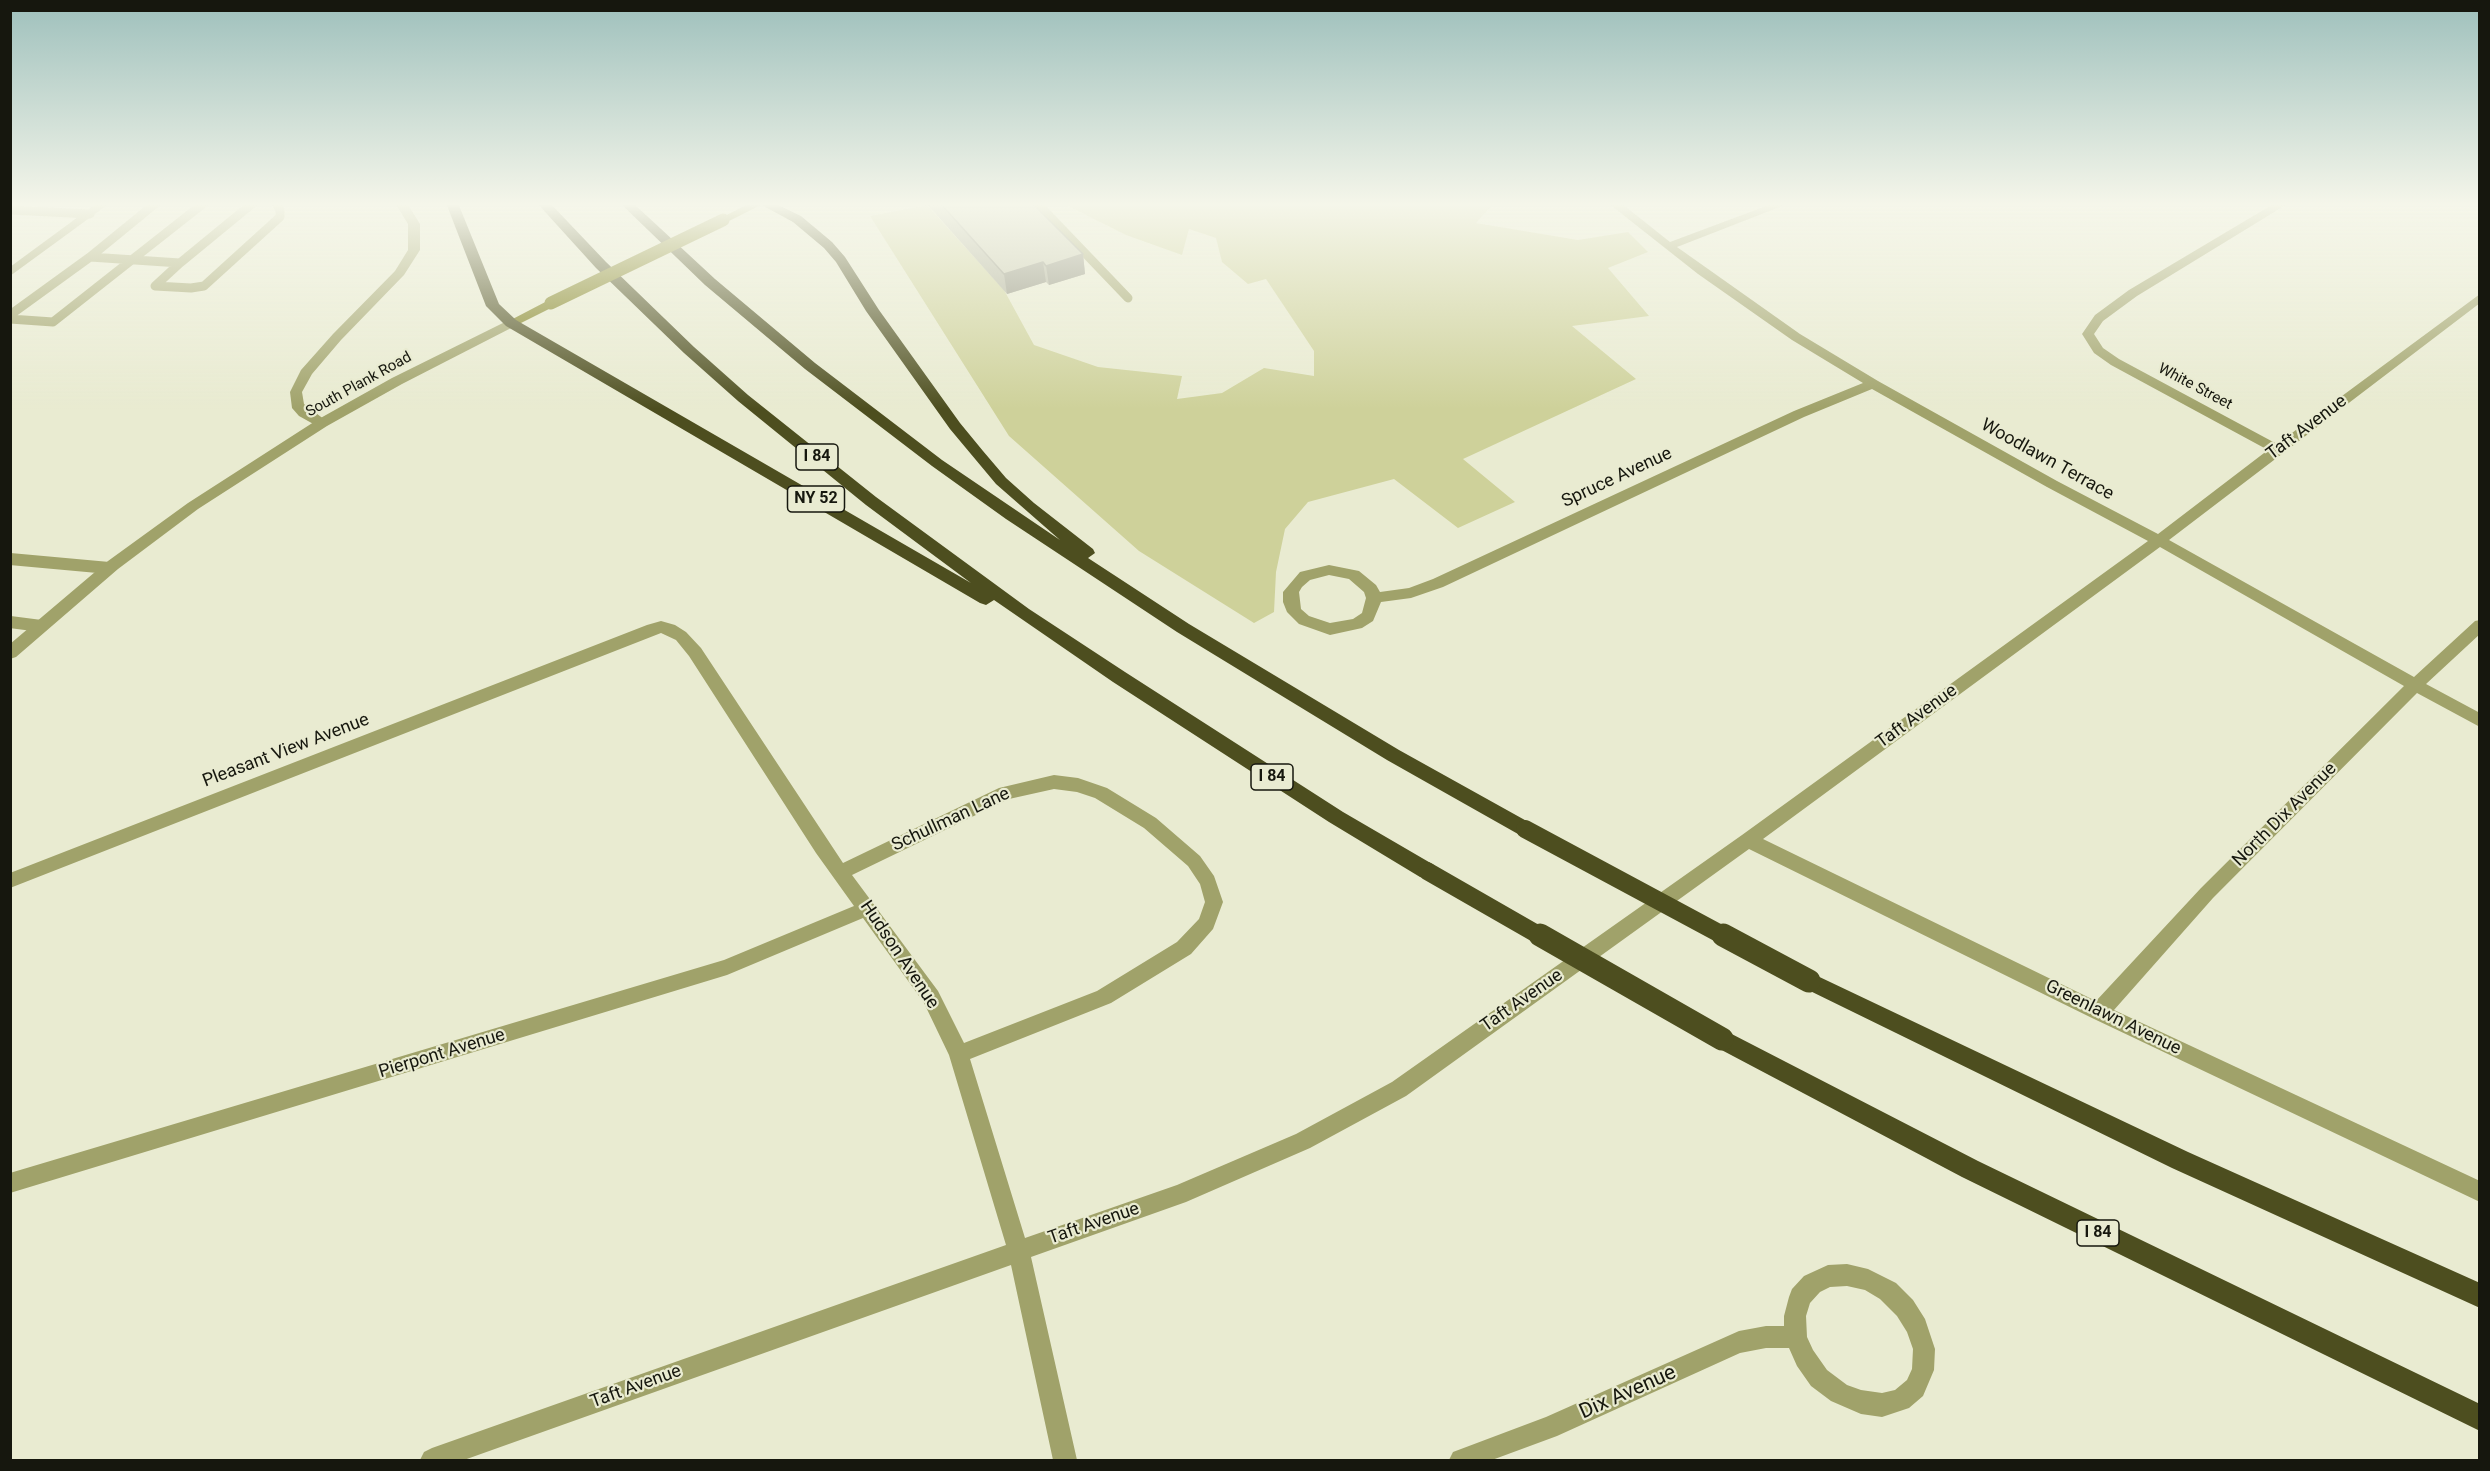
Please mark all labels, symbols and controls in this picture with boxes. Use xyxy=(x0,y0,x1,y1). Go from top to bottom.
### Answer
street label: South Plank Road xyxy=(303,349,415,421)
street label: White Street xyxy=(2155,360,2235,414)
street label: Taft Avenue xyxy=(2263,391,2351,465)
street label: Woodlawn Terrace xyxy=(1977,415,2117,505)
street label: Spruce Avenue xyxy=(1558,443,1676,513)
road number: I 84 xyxy=(796,444,838,470)
road number: NY 52 xyxy=(788,486,844,512)
street label: Taft Avenue xyxy=(1872,680,1962,754)
street label: Pleasant View Avenue xyxy=(200,709,372,793)
street label: North Dix Avenue xyxy=(2228,758,2342,872)
road number: I 84 xyxy=(1251,764,1293,790)
street label: Schullman Lane xyxy=(889,783,1013,857)
street label: Hudson Avenue xyxy=(855,897,943,1013)
street label: Taft Avenue xyxy=(1477,965,1567,1037)
street label: Greenlawn Avenue xyxy=(2042,976,2184,1060)
street label: Pierpont Avenue xyxy=(376,1025,508,1083)
street label: Taft Avenue xyxy=(1046,1198,1142,1250)
road number: I 84 xyxy=(2077,1220,2119,1246)
street label: Taft Avenue xyxy=(588,1361,684,1413)
street label: Dix Avenue xyxy=(1576,1361,1680,1425)

